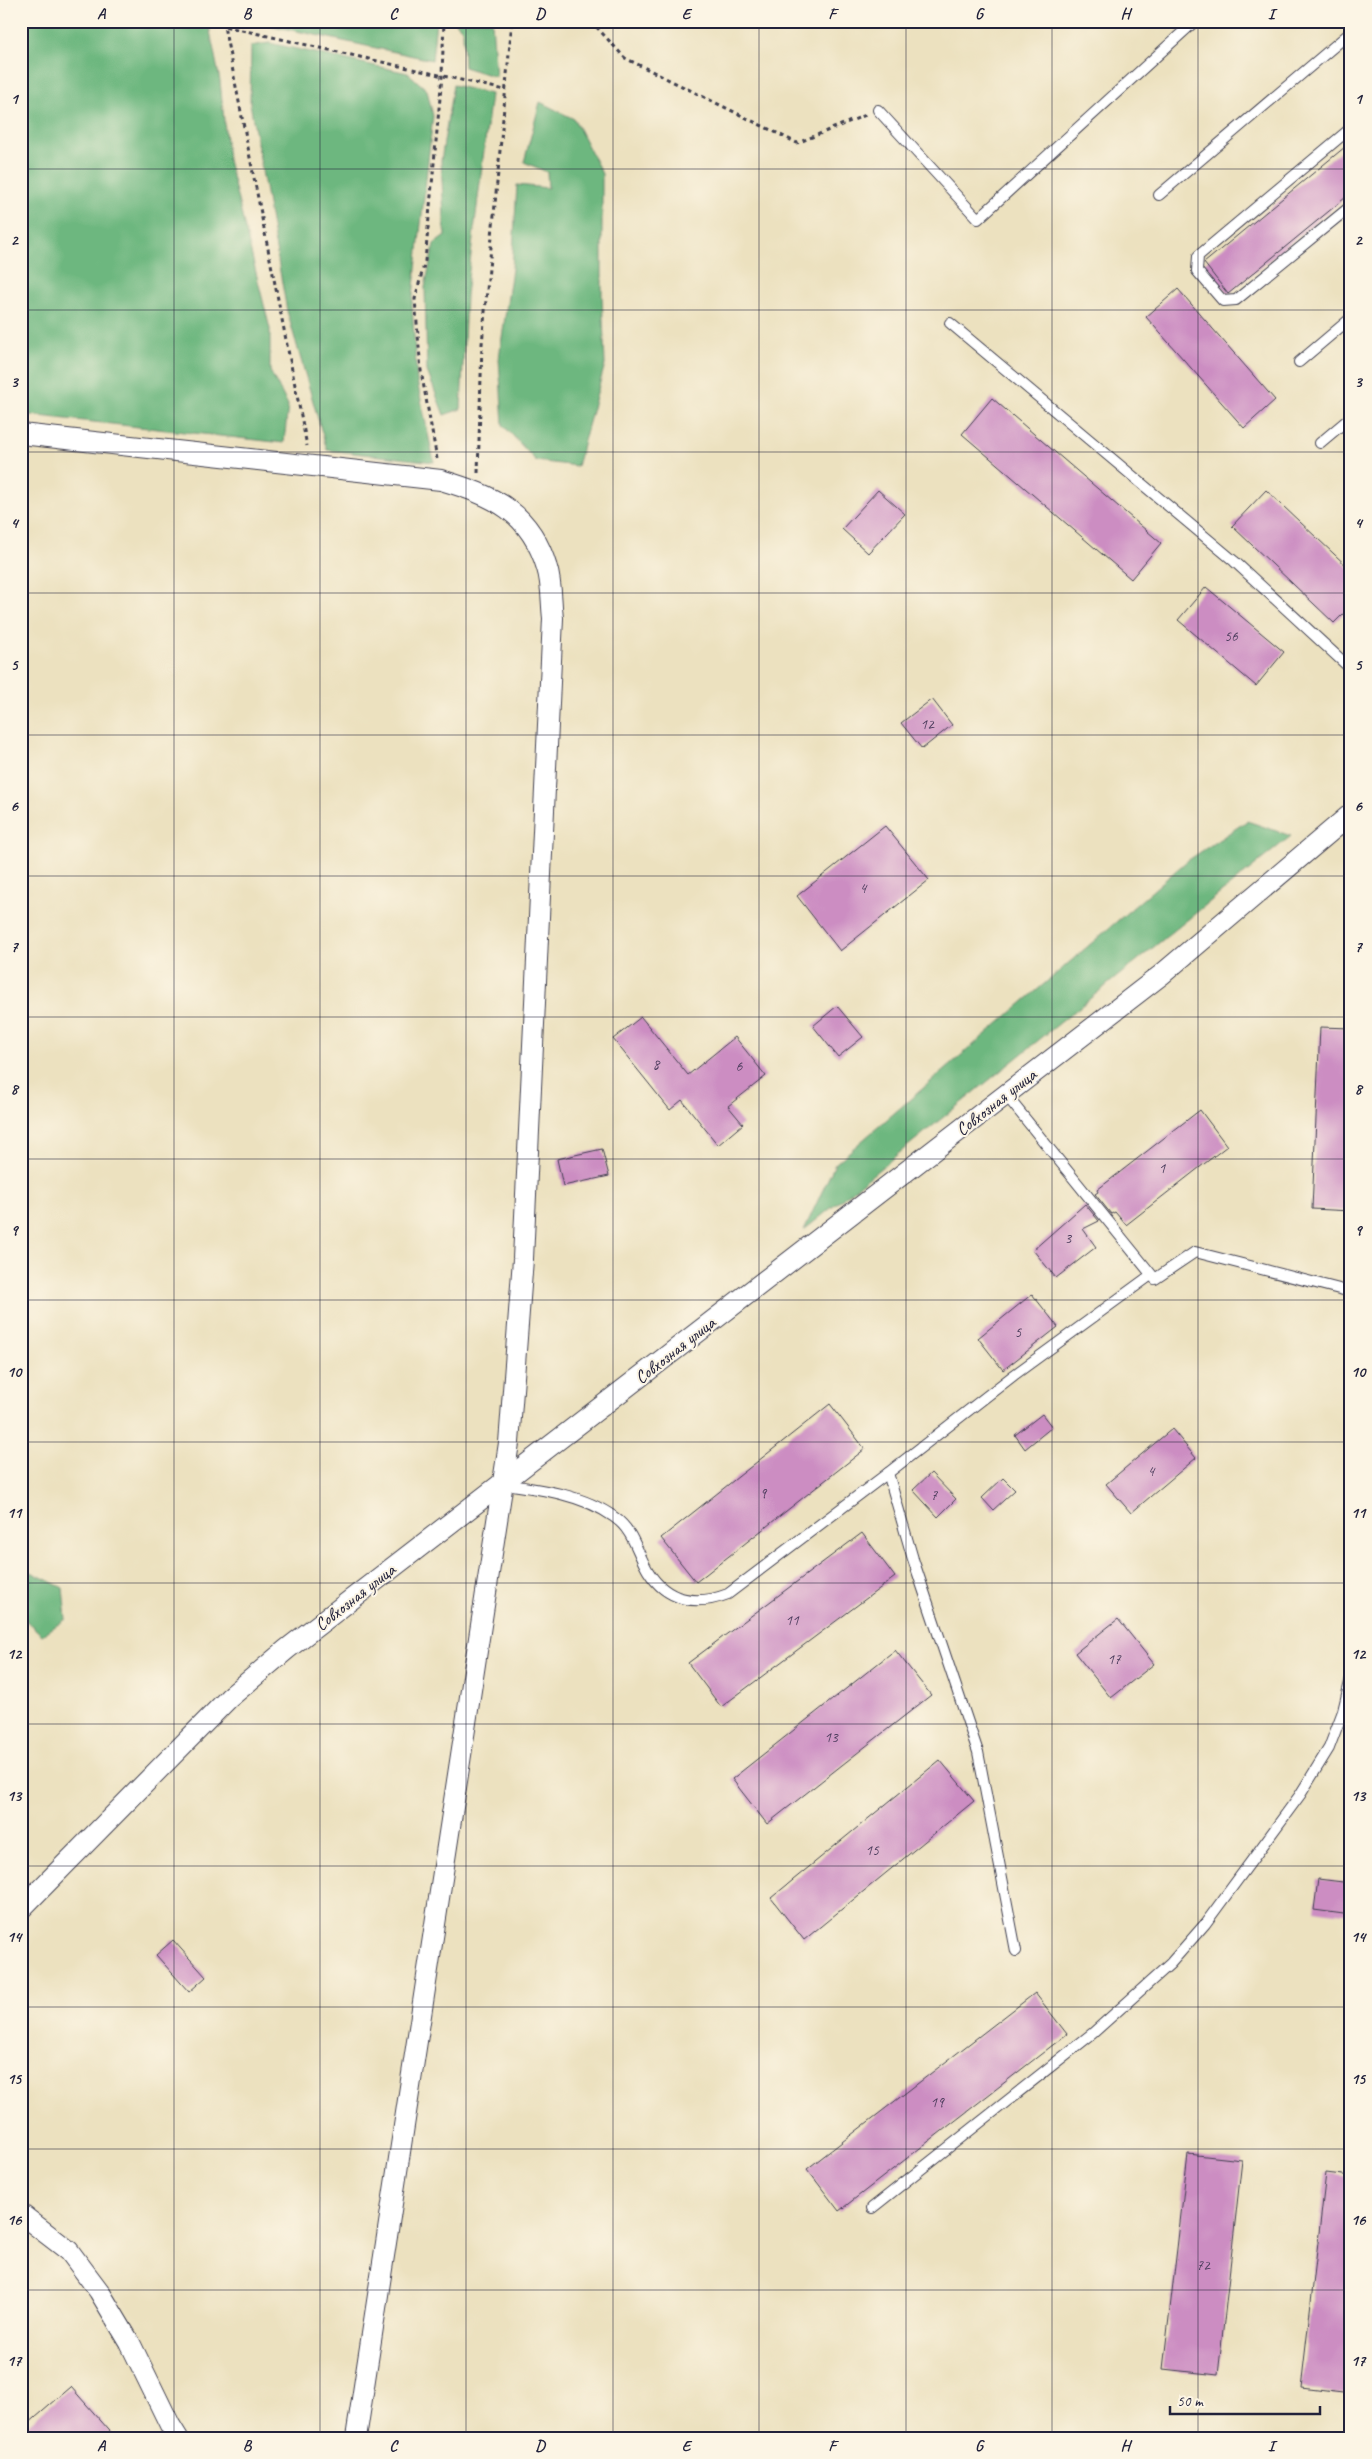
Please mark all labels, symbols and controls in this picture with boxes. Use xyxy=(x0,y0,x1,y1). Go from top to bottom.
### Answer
text: A xyxy=(97,4,107,24)
text: B xyxy=(243,4,253,24)
text: C xyxy=(389,4,399,24)
text: D xyxy=(535,4,546,24)
text: E xyxy=(682,4,693,24)
text: F xyxy=(828,4,839,24)
text: G xyxy=(975,4,985,24)
text: H xyxy=(1120,4,1132,24)
text: I xyxy=(1268,4,1278,24)
text: 1 xyxy=(10,89,19,109)
text: 1 xyxy=(1354,89,1363,109)
text: 2 xyxy=(10,230,19,250)
text: 2 xyxy=(1354,230,1363,250)
text: 3 xyxy=(10,372,19,392)
text: 3 xyxy=(1354,372,1363,392)
text: 4 xyxy=(10,513,19,533)
text: 4 xyxy=(1354,513,1363,533)
house number: 56 xyxy=(1224,627,1239,646)
text: 5 xyxy=(11,655,20,675)
text: 5 xyxy=(1355,655,1364,675)
house number: 12 xyxy=(920,715,935,734)
text: 6 xyxy=(10,796,19,816)
text: 6 xyxy=(1354,796,1363,816)
house number: 4 xyxy=(860,879,868,898)
text: 7 xyxy=(10,937,19,957)
text: 7 xyxy=(1354,937,1363,957)
house number: 8 xyxy=(653,1055,661,1074)
house number: 6 xyxy=(736,1057,744,1076)
street label: Совхозная улица xyxy=(951,1063,1042,1140)
text: 8 xyxy=(10,1079,19,1099)
text: 8 xyxy=(1354,1079,1363,1099)
house number: 1 xyxy=(1159,1159,1167,1178)
text: 9 xyxy=(10,1220,19,1240)
text: 9 xyxy=(1354,1220,1363,1240)
house number: 3 xyxy=(1065,1229,1073,1248)
street label: Совхозная улица xyxy=(630,1311,721,1388)
house number: 5 xyxy=(1015,1323,1023,1342)
text: 10 xyxy=(7,1362,23,1382)
text: 10 xyxy=(1351,1362,1367,1382)
house number: 4 xyxy=(1148,1462,1156,1481)
house number: 9 xyxy=(760,1484,768,1503)
house number: 7 xyxy=(931,1486,939,1505)
text: 11 xyxy=(7,1503,23,1523)
text: 11 xyxy=(1351,1503,1367,1523)
street label: Совхозная улица xyxy=(310,1558,401,1635)
house number: 11 xyxy=(785,1611,800,1630)
text: 12 xyxy=(7,1644,23,1664)
text: 12 xyxy=(1351,1644,1367,1664)
house number: 17 xyxy=(1107,1650,1122,1669)
house number: 13 xyxy=(824,1728,839,1747)
text: 13 xyxy=(7,1786,23,1806)
text: 13 xyxy=(1351,1786,1367,1806)
house number: 15 xyxy=(865,1841,880,1860)
text: 14 xyxy=(7,1927,23,1947)
text: 14 xyxy=(1351,1927,1367,1947)
text: 15 xyxy=(7,2069,23,2089)
text: 15 xyxy=(1351,2069,1367,2089)
house number: 19 xyxy=(930,2093,945,2112)
text: 16 xyxy=(7,2210,23,2230)
text: 16 xyxy=(1351,2210,1367,2230)
house number: 72 xyxy=(1196,2256,1211,2275)
text: 17 xyxy=(7,2351,23,2371)
text: 17 xyxy=(1351,2351,1367,2371)
scale bar xyxy=(1170,2384,1320,2416)
text: 50 m xyxy=(1177,2392,1204,2411)
text: A xyxy=(97,2436,107,2456)
text: B xyxy=(243,2436,253,2456)
text: C xyxy=(389,2436,399,2456)
text: D xyxy=(535,2436,546,2456)
text: E xyxy=(682,2436,693,2456)
text: F xyxy=(828,2436,839,2456)
text: G xyxy=(975,2436,985,2456)
text: H xyxy=(1120,2436,1132,2456)
text: I xyxy=(1268,2436,1278,2456)

